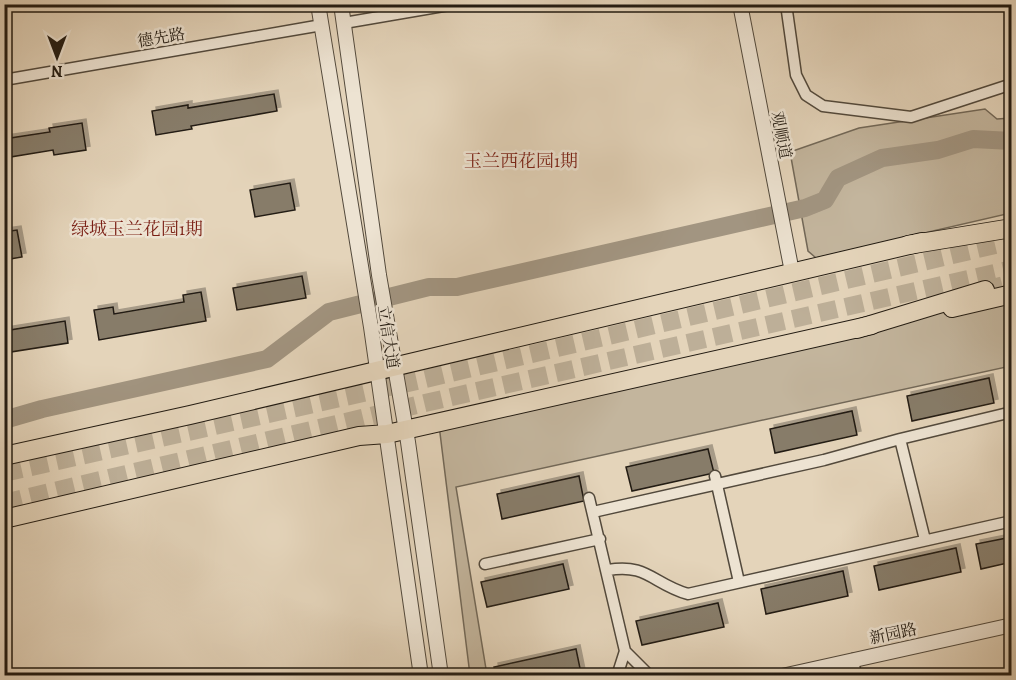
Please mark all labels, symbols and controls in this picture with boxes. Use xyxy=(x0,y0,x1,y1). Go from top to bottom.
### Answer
street label: 德先路 xyxy=(136,23,187,53)
north arrow xyxy=(27,27,87,87)
text: N xyxy=(51,60,63,82)
street label: 观顺道 xyxy=(766,110,796,161)
district label: 玉兰西花园1期 xyxy=(464,149,578,173)
district label: 绿城玉兰花园1期 xyxy=(71,217,203,241)
street label: 立信大道 xyxy=(372,304,404,370)
street label: 新园路 xyxy=(867,618,919,650)

